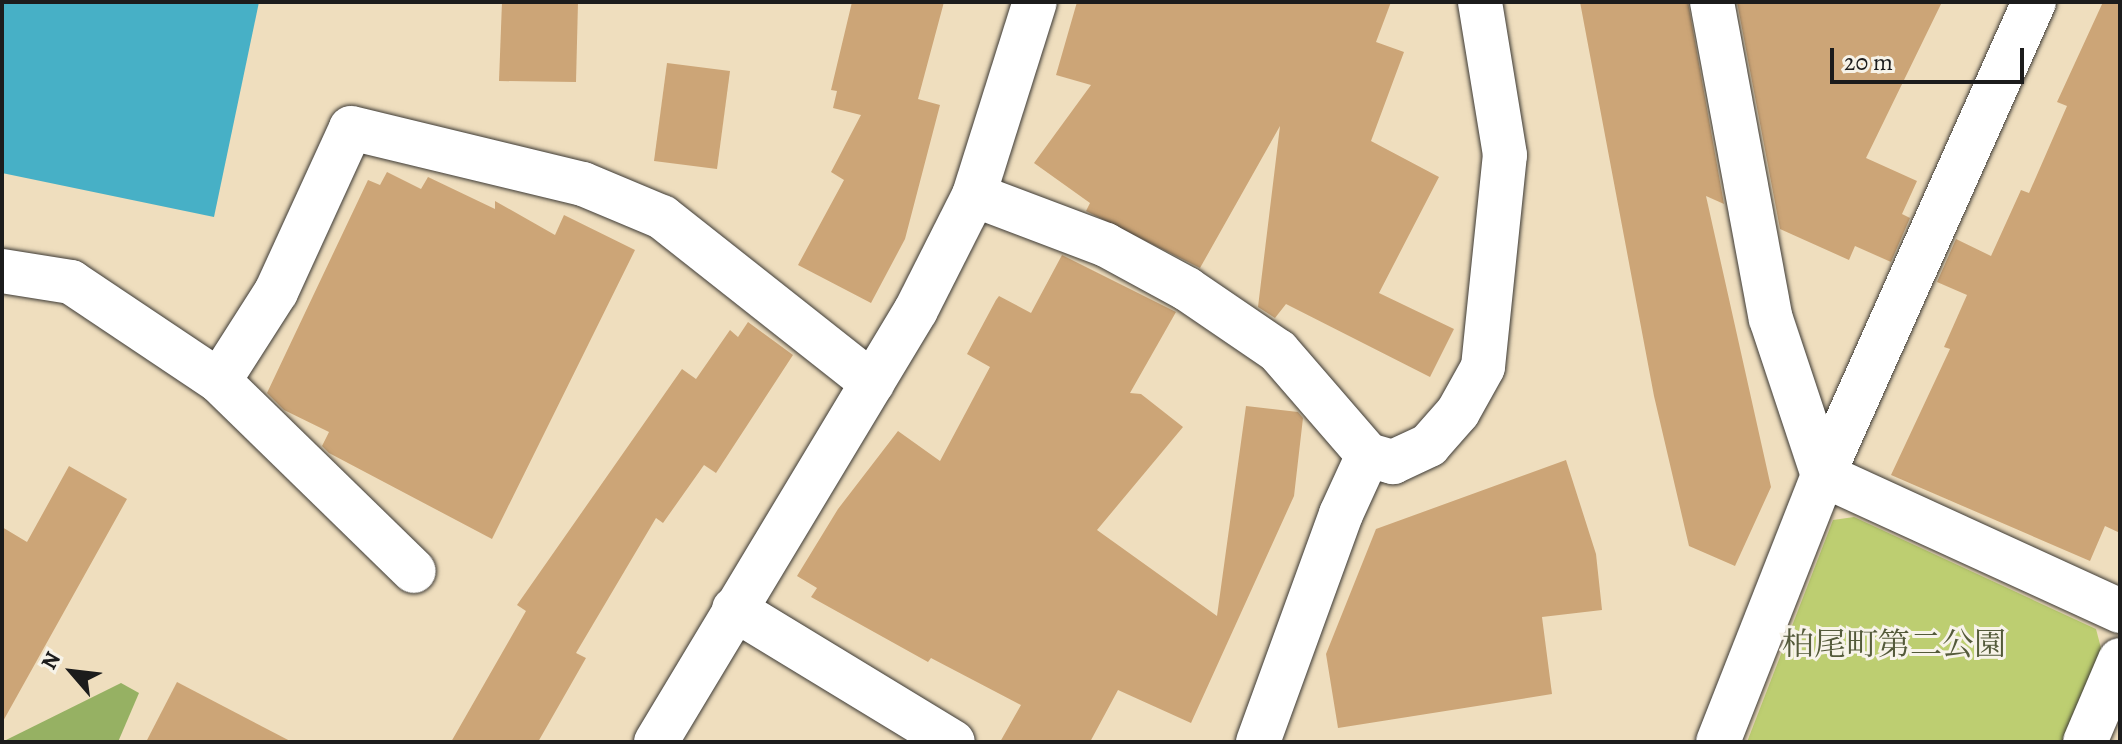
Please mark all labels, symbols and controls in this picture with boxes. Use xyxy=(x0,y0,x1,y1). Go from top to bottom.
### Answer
scale bar xyxy=(1834,32,2028,82)
text: 20 m xyxy=(1844,46,1893,78)
park label: 柏尾町第二公園 xyxy=(1782,625,2006,663)
north arrow xyxy=(32,632,112,712)
text: N xyxy=(34,647,68,675)

